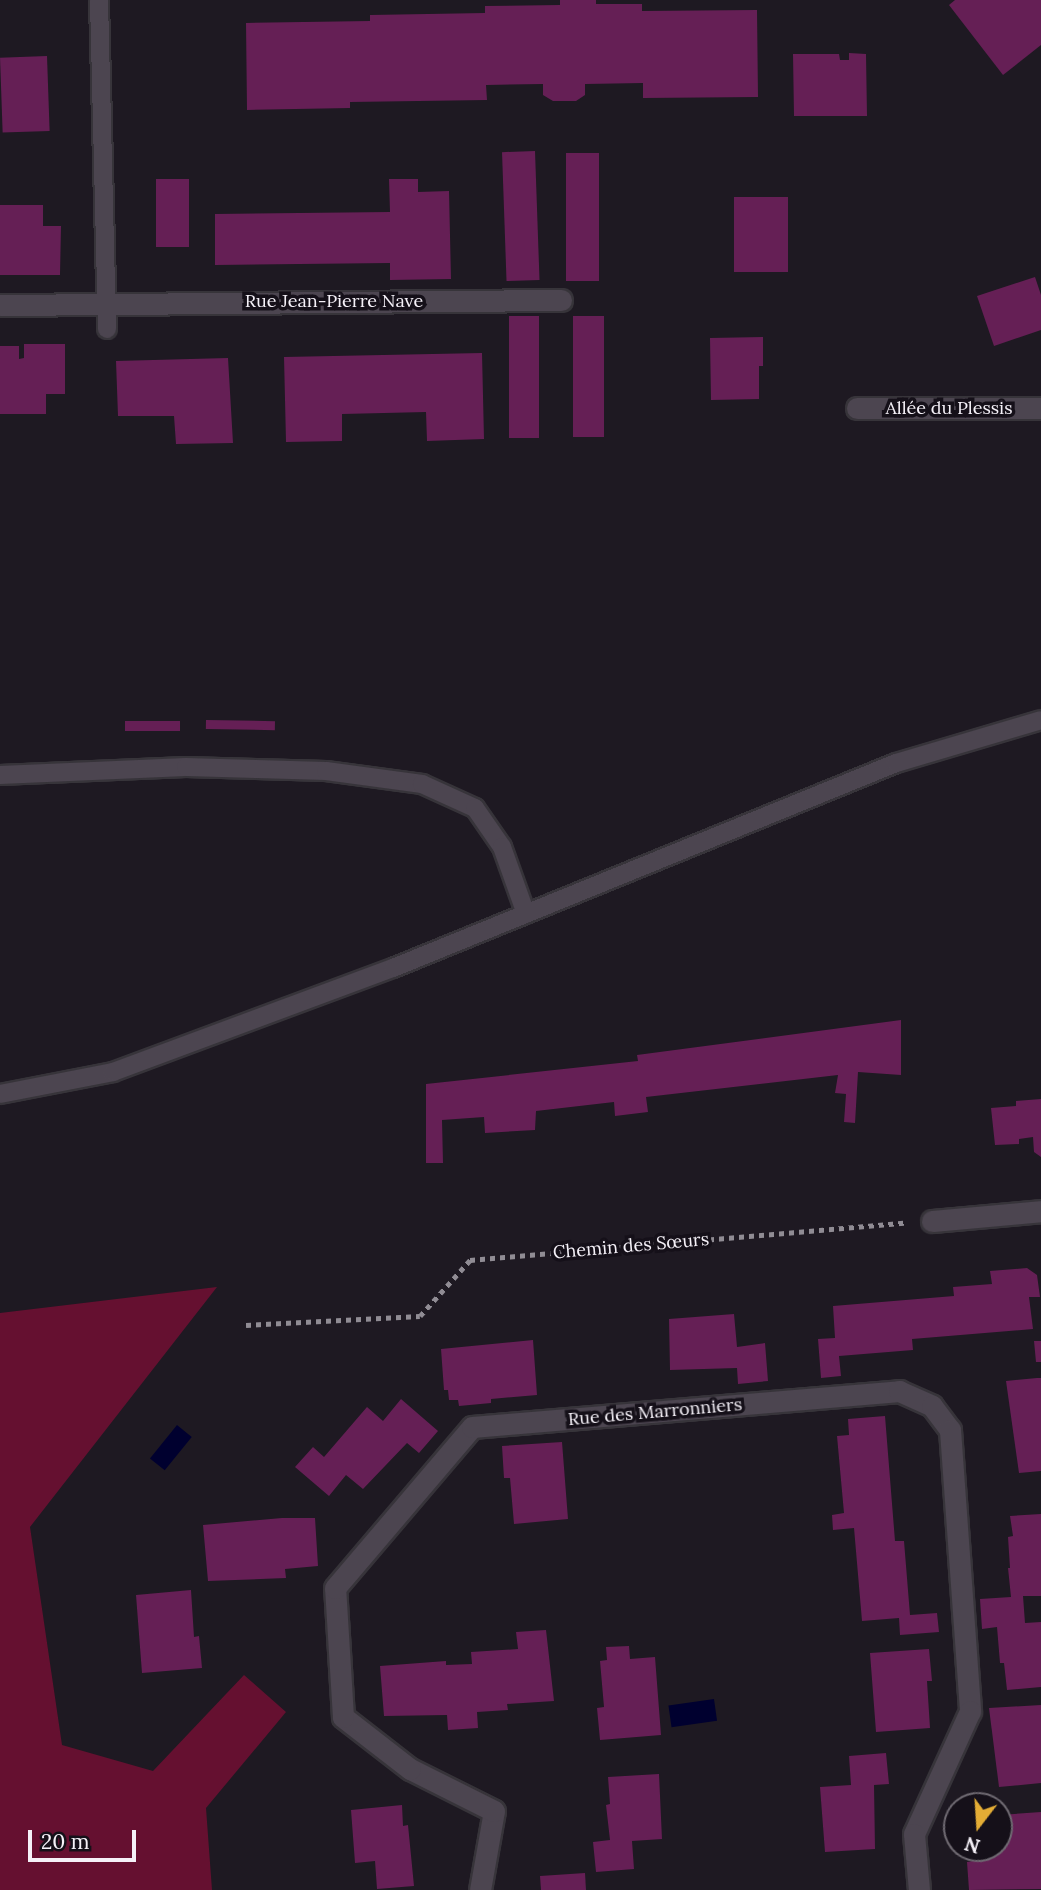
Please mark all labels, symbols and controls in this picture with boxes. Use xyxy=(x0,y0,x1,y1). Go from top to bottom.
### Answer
street label: Rue Jean-Pierre Nave xyxy=(245,290,423,312)
street label: Allée du Plessis xyxy=(886,397,1012,419)
street label: Chemin des Sœurs xyxy=(552,1228,710,1264)
street label: Rue des Marronniers xyxy=(567,1394,743,1430)
north arrow xyxy=(943,1792,1013,1862)
scale bar xyxy=(32,1816,140,1860)
text: 20 m xyxy=(41,1828,90,1855)
text: N xyxy=(962,1832,983,1859)

